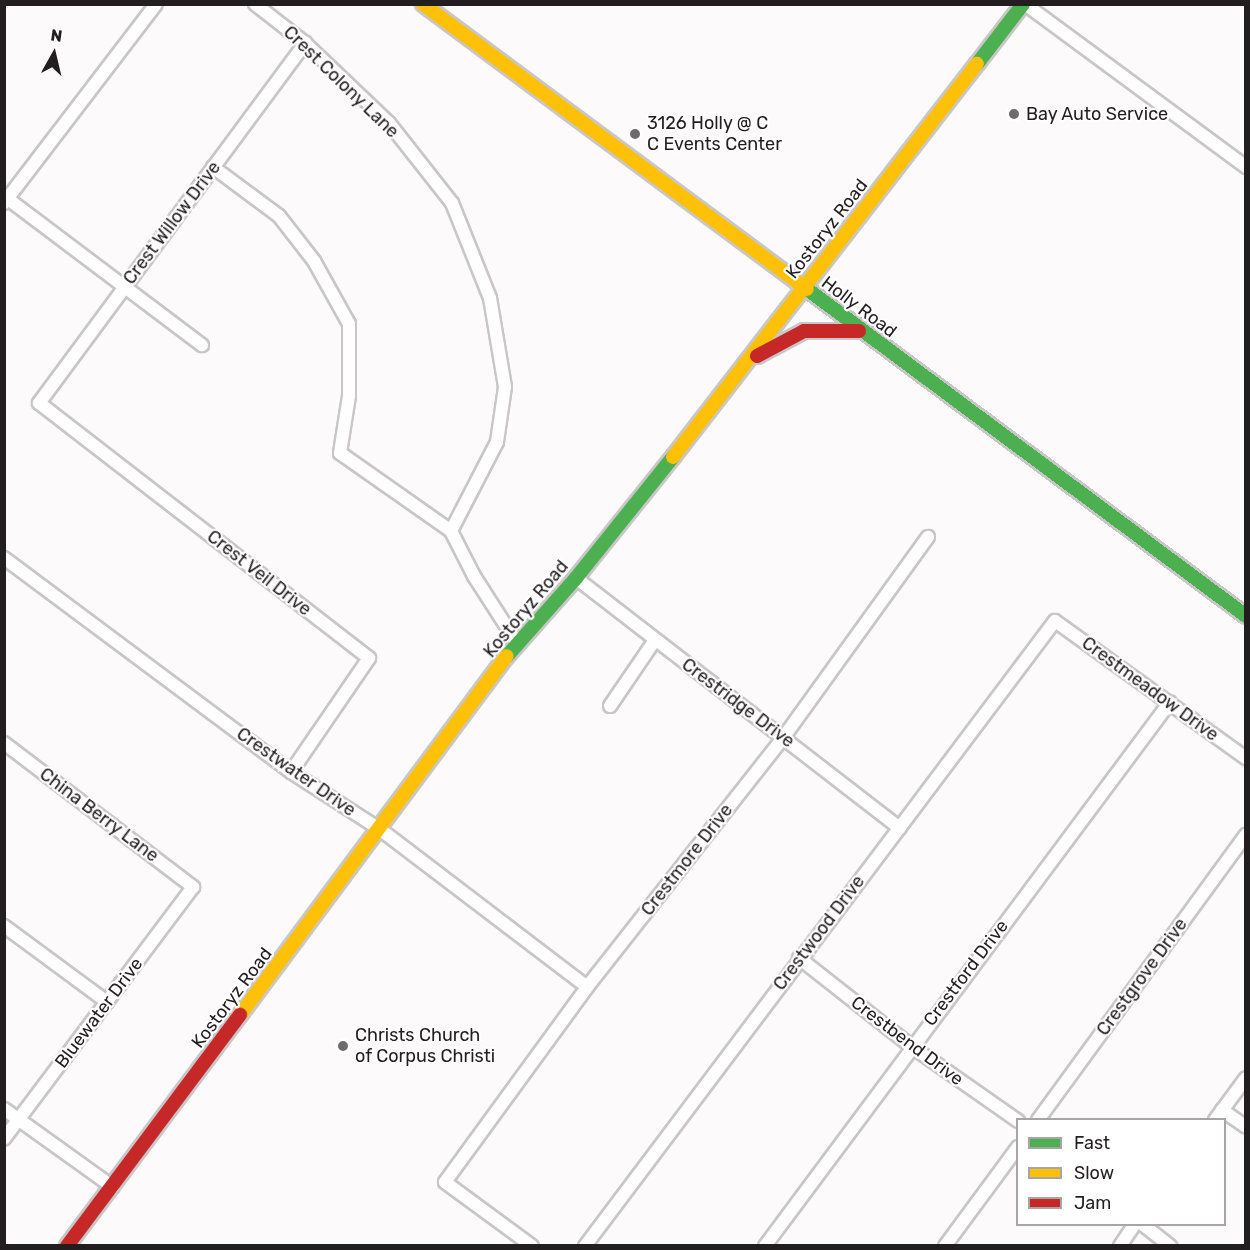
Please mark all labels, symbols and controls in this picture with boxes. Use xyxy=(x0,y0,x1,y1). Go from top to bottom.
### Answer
street label: Crest Colony Lane xyxy=(279,21,403,143)
north arrow xyxy=(24,24,84,84)
text: N xyxy=(50,25,64,46)
place label: Bay Auto Service xyxy=(1026,103,1169,125)
marker: Bay Auto Service xyxy=(1007,107,1021,121)
place label: 3126 Holly @ C C Events Center xyxy=(647,113,782,156)
marker: 3126 Holly @ C C Events Center xyxy=(628,127,642,141)
street label: Crest Willow Drive xyxy=(119,157,225,289)
street label: Kostoryz Road xyxy=(782,175,872,283)
street label: Holly Road xyxy=(817,272,901,342)
street label: Crest Veil Drive xyxy=(202,525,316,621)
street label: Kostoryz Road xyxy=(479,556,573,662)
street label: Crestmeadow Drive xyxy=(1077,632,1223,746)
street label: Crestridge Drive xyxy=(677,654,799,752)
street label: Crestwater Drive xyxy=(232,723,360,821)
street label: China Berry Lane xyxy=(35,763,163,867)
street label: Crestmore Drive xyxy=(637,800,737,920)
street label: Crestwood Drive xyxy=(769,871,869,995)
street label: Crestgrove Drive xyxy=(1092,914,1192,1040)
street label: Crestford Drive xyxy=(919,916,1013,1030)
street label: Kostoryz Road xyxy=(187,944,277,1052)
street label: Bluewater Drive xyxy=(50,953,148,1073)
street label: Crestbend Drive xyxy=(847,992,967,1090)
place label: Christs Church of Corpus Christi xyxy=(355,1025,496,1068)
marker: Christs Church of Corpus Christi xyxy=(336,1039,350,1053)
legend xyxy=(1016,1118,1226,1226)
text: Fast xyxy=(1074,1132,1110,1154)
text: Slow xyxy=(1074,1162,1114,1184)
text: Jam xyxy=(1074,1192,1111,1214)

